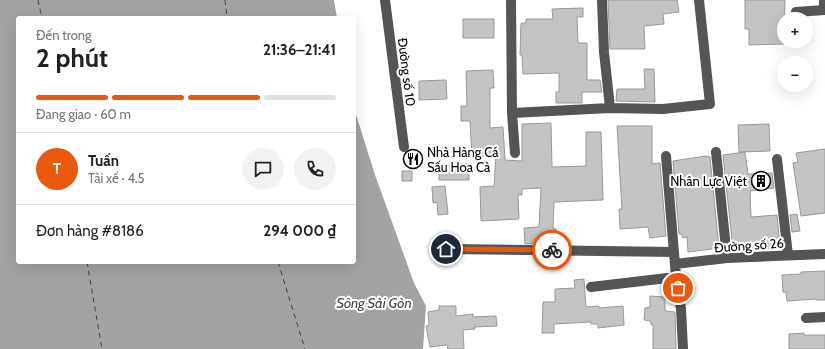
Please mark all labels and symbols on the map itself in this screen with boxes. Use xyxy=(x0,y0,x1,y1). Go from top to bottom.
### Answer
street label: Đường số 10 xyxy=(395,37,419,107)
place label: Nhà Hàng Cá Sấu Hoa Cà xyxy=(427,144,499,175)
restaurant icon: Nhà Hàng Cá Sấu Hoa Cà xyxy=(402,148,424,170)
building icon: Nhân Lực Việt xyxy=(750,170,772,192)
place label: Nhân Lực Việt xyxy=(670,173,748,189)
courier xyxy=(532,230,572,270)
pin xyxy=(429,232,463,266)
street label: Đường số 26 xyxy=(714,235,784,255)
pin xyxy=(661,271,695,305)
water label: Sông Sài Gòn xyxy=(336,294,412,312)

